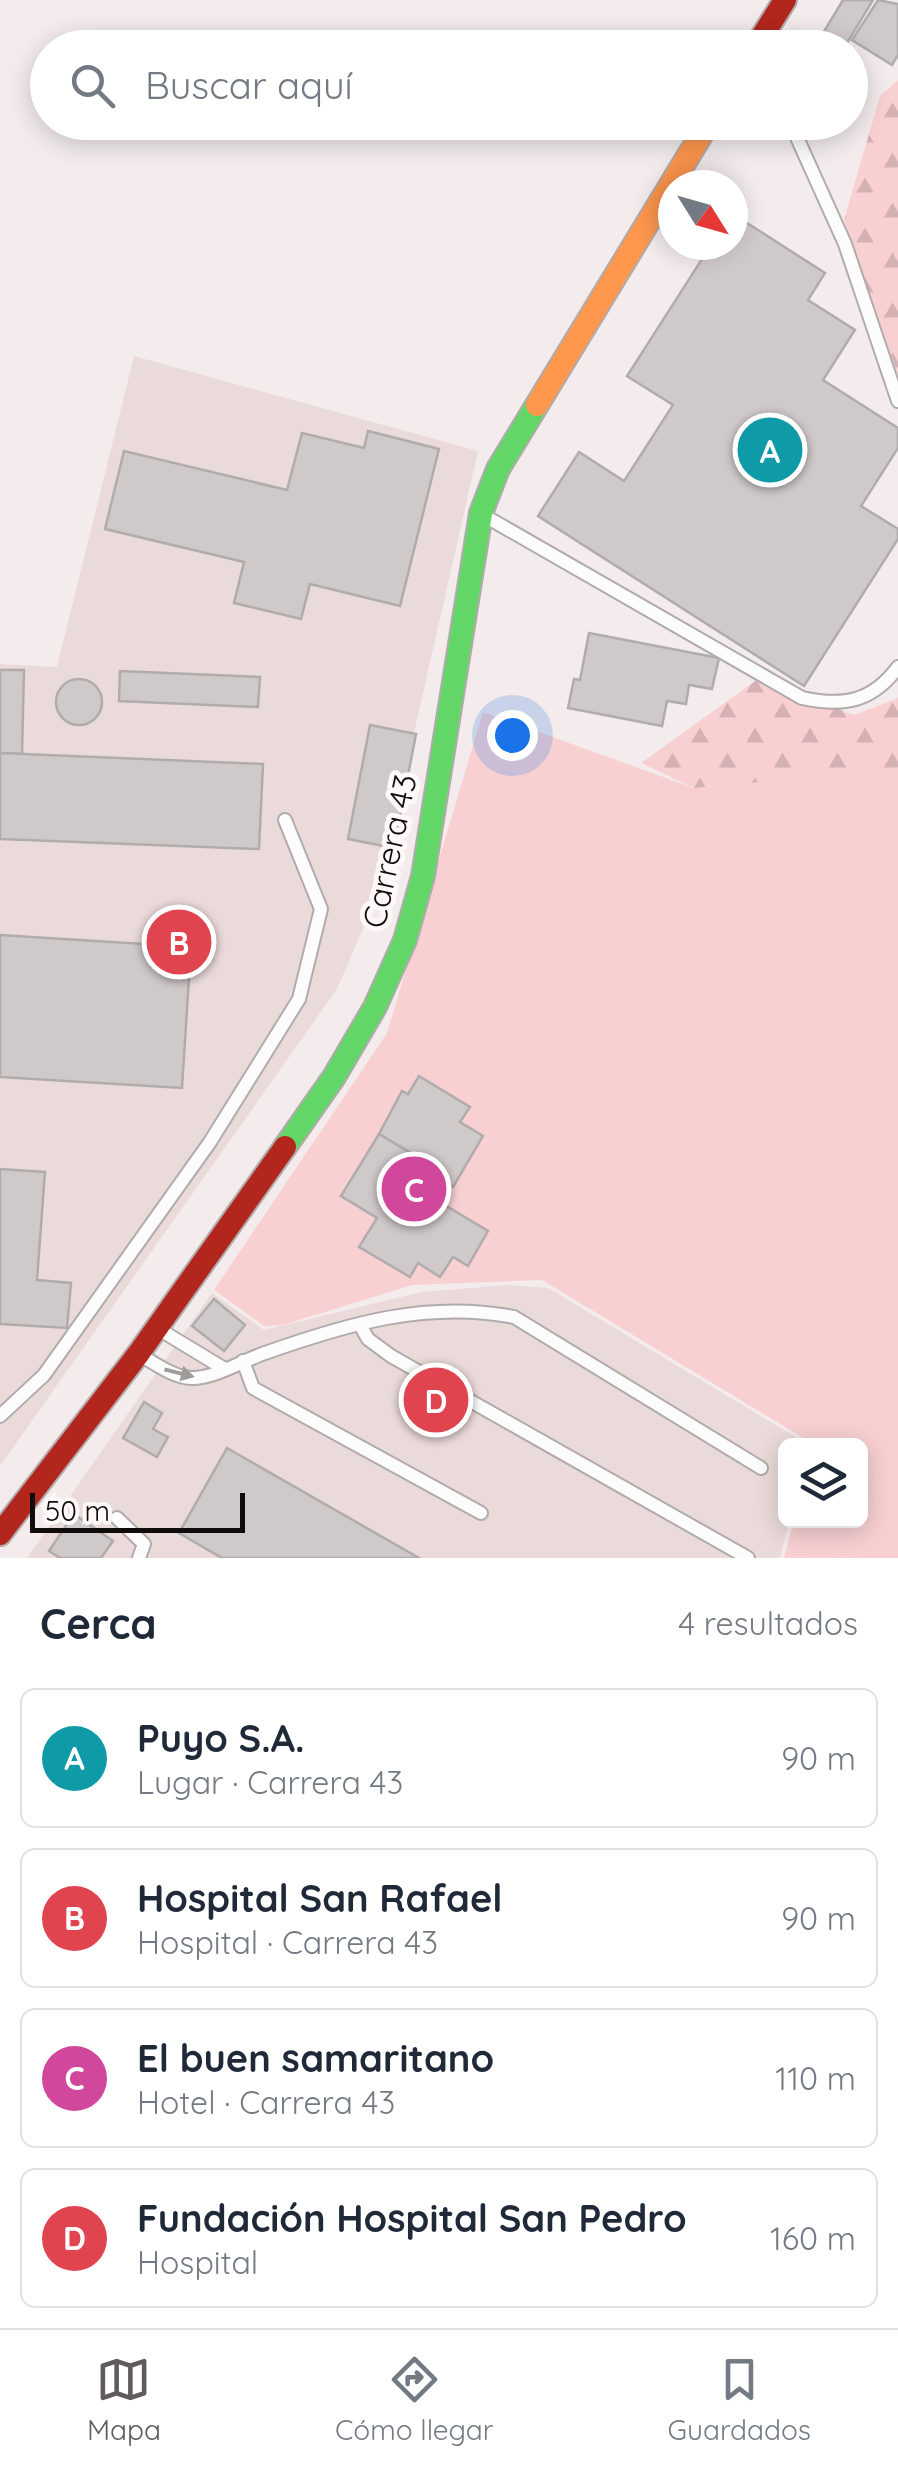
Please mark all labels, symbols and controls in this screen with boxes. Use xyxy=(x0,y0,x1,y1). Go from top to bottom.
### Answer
search box xyxy=(30,30,868,140)
icon: search xyxy=(65,58,120,113)
text: Buscar aquí xyxy=(145,61,353,109)
north arrow xyxy=(658,170,748,260)
pin: A xyxy=(738,412,802,488)
your location xyxy=(487,710,538,761)
street label: Carrera 43 xyxy=(353,771,425,931)
pin: B xyxy=(146,904,212,980)
pin: C xyxy=(382,1152,446,1226)
pin: D xyxy=(404,1362,468,1438)
one-way arrow xyxy=(164,1366,195,1381)
map controls xyxy=(778,1438,868,1528)
button: layers xyxy=(778,1438,868,1528)
scale bar xyxy=(30,1488,245,1532)
text: 50 m xyxy=(45,1493,110,1528)
text: Cerca xyxy=(40,1597,157,1650)
text: 4 resultados xyxy=(678,1603,858,1643)
text: Puyo S.A. xyxy=(137,1714,304,1762)
text: A xyxy=(64,1738,85,1778)
text: 90 m xyxy=(781,1738,856,1778)
text: Lugar · Carrera 43 xyxy=(137,1762,403,1802)
text: Hospital San Rafael xyxy=(137,1874,503,1922)
text: B xyxy=(64,1898,85,1938)
text: 90 m xyxy=(781,1898,856,1938)
text: Hospital · Carrera 43 xyxy=(137,1922,438,1962)
text: El buen samaritano xyxy=(137,2034,494,2082)
text: C xyxy=(64,2058,85,2098)
text: 110 m xyxy=(775,2058,856,2098)
text: Hotel · Carrera 43 xyxy=(137,2082,395,2122)
text: Fundación Hospital San Pedro xyxy=(137,2194,687,2242)
text: D xyxy=(63,2218,86,2258)
text: 160 m xyxy=(770,2218,856,2258)
text: Hospital xyxy=(137,2242,258,2282)
tab: Mapa xyxy=(87,2352,161,2447)
tab: Cómo llegar xyxy=(335,2352,494,2447)
tab: Guardados xyxy=(668,2352,811,2447)

